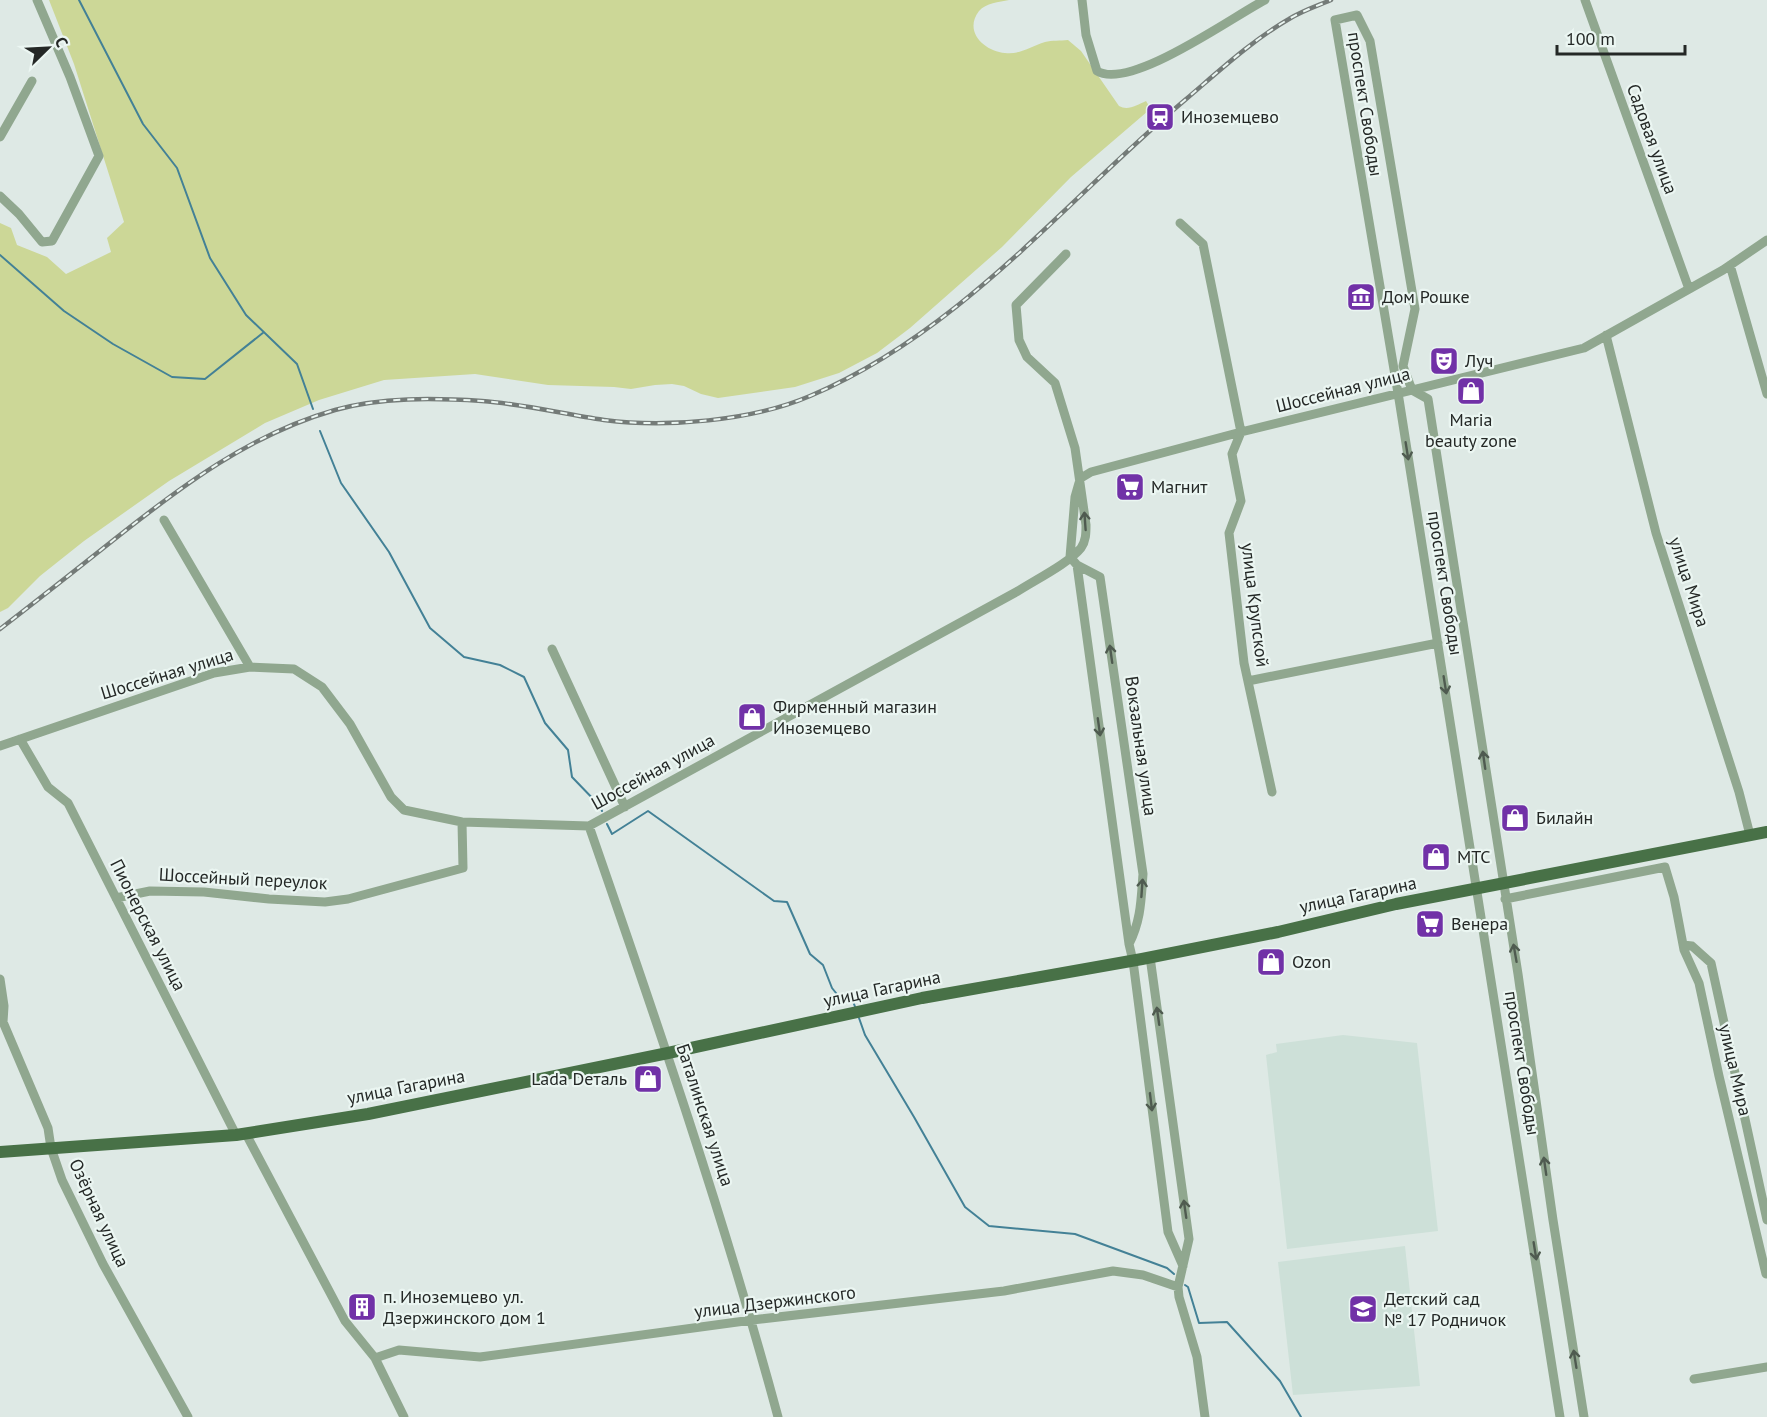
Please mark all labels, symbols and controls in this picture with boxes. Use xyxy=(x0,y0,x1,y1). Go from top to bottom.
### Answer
north arrow xyxy=(18,18,78,78)
scale bar xyxy=(1557,18,1684,56)
text: 100 m xyxy=(1566,27,1615,50)
street label: проспект Свободы xyxy=(1343,30,1388,178)
text: С xyxy=(51,34,73,50)
street label: Садовая улица xyxy=(1622,81,1683,197)
station icon: Иноземцево xyxy=(1144,101,1176,133)
place label: Иноземцево xyxy=(1181,105,1279,128)
museum icon: Дом Рошке xyxy=(1345,281,1377,313)
place label: Дом Рошке xyxy=(1382,285,1470,308)
theatre icon: Луч xyxy=(1428,345,1460,377)
place label: Луч xyxy=(1464,349,1493,372)
street label: Шоссейная улица xyxy=(1273,362,1412,417)
shop icon: Maria beauty zone xyxy=(1455,375,1487,407)
place label: Maria beauty zone xyxy=(1425,408,1517,452)
one-way arrow xyxy=(1402,441,1413,460)
supermarket icon: Магнит xyxy=(1114,471,1146,503)
place label: Магнит xyxy=(1151,475,1208,498)
street label: проспект Свободы xyxy=(1423,509,1468,657)
one-way arrow xyxy=(1080,511,1091,531)
street label: улица Мира xyxy=(1664,534,1715,630)
street label: улица Крупской xyxy=(1236,541,1275,668)
street label: Шоссейная улица xyxy=(98,642,236,705)
one-way arrow xyxy=(1105,644,1116,664)
street label: Вокзальная улица xyxy=(1120,675,1163,817)
one-way arrow xyxy=(1439,675,1450,694)
place label: Фирменный магазин Иноземцево xyxy=(773,695,937,739)
shop icon: Фирменный магазин Иноземцево xyxy=(736,701,768,733)
one-way arrow xyxy=(1094,717,1105,737)
street label: Шоссейная улица xyxy=(587,728,719,815)
one-way arrow xyxy=(1479,751,1490,770)
shop icon: Билайн xyxy=(1499,802,1531,834)
place label: Билайн xyxy=(1536,806,1593,829)
shop icon: МТС xyxy=(1420,841,1452,873)
place label: МТС xyxy=(1457,845,1491,868)
street label: Пионерская улица xyxy=(105,855,192,994)
street label: Шоссейный переулок xyxy=(158,863,328,894)
street label: улица Гагарина xyxy=(1297,871,1419,918)
one-way arrow xyxy=(1137,879,1148,899)
supermarket icon: Венера xyxy=(1414,908,1446,940)
place label: Венера xyxy=(1451,912,1508,935)
one-way arrow xyxy=(1509,943,1520,963)
shop icon: Ozon xyxy=(1255,946,1287,978)
place label: Ozon xyxy=(1292,950,1331,973)
street label: улица Гагарина xyxy=(821,965,943,1012)
street label: проспект Свободы xyxy=(1500,989,1545,1137)
one-way arrow xyxy=(1152,1006,1163,1026)
street label: улица Мира xyxy=(1714,1022,1757,1118)
street label: Баталинская улица xyxy=(672,1041,739,1189)
shop icon: Lada Dеталь xyxy=(632,1063,664,1095)
street label: улица Гагарина xyxy=(345,1064,467,1109)
place label: Lada Dеталь xyxy=(531,1067,627,1090)
one-way arrow xyxy=(1146,1092,1157,1111)
street label: Озёрная улица xyxy=(64,1155,135,1271)
one-way arrow xyxy=(1540,1157,1551,1177)
one-way arrow xyxy=(1180,1199,1191,1219)
one-way arrow xyxy=(1529,1240,1540,1260)
street label: улица Дзержинского xyxy=(693,1280,857,1323)
place label: п. Иноземцево ул. Дзержинского дом 1 xyxy=(383,1285,546,1329)
place label: Детский сад № 17 Родничок xyxy=(1384,1287,1506,1331)
building icon: п. Иноземцево ул. Дзержинского дом 1 xyxy=(346,1291,378,1323)
school or university icon: Детский сад № 17 Родничок xyxy=(1347,1293,1379,1325)
one-way arrow xyxy=(1569,1350,1580,1370)

